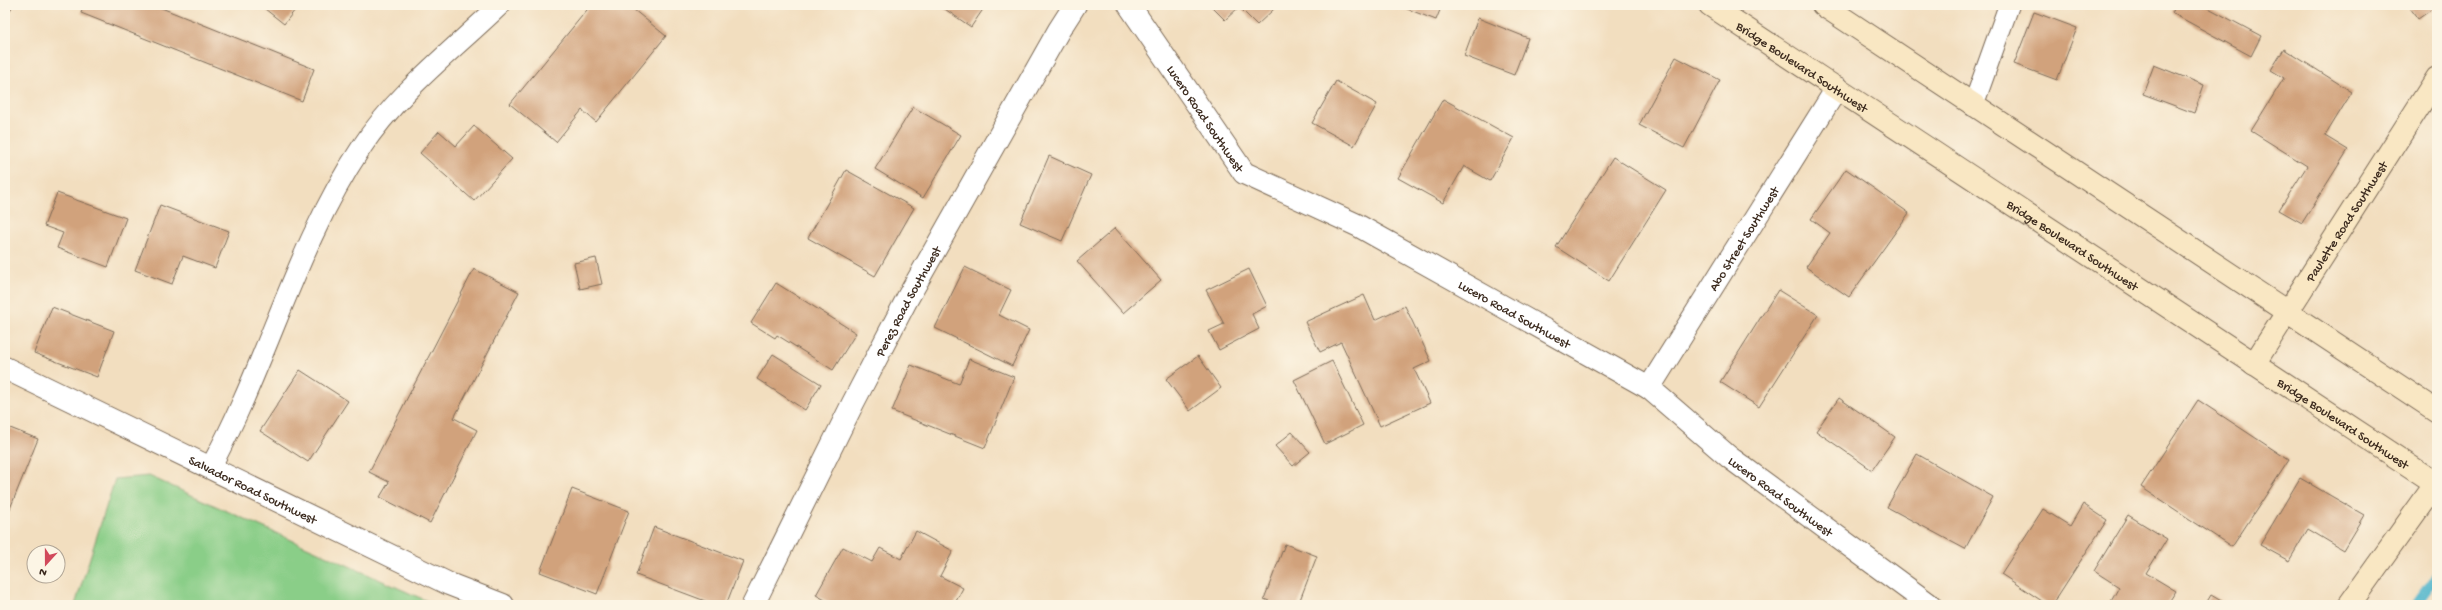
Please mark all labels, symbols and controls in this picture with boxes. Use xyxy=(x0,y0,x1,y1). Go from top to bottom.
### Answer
street label: Bridge Boulevard Southwest xyxy=(1732,19,1871,118)
street label: Lucero Road Southwest xyxy=(1163,63,1247,177)
street label: Paulette Road Southwest xyxy=(2303,158,2393,286)
street label: Abo Street Southwest xyxy=(1707,183,1784,294)
street label: Bridge Boulevard Southwest xyxy=(2002,197,2142,296)
street label: Perez Road Southwest xyxy=(873,243,946,361)
street label: Lucero Road Southwest xyxy=(1455,278,1574,354)
street label: Bridge Boulevard Southwest xyxy=(2273,375,2412,474)
street label: Salvador Road Southwest xyxy=(186,453,320,529)
street label: Lucero Road Southwest xyxy=(1725,454,1836,542)
north arrow xyxy=(26,544,66,584)
text: N xyxy=(38,565,49,578)

